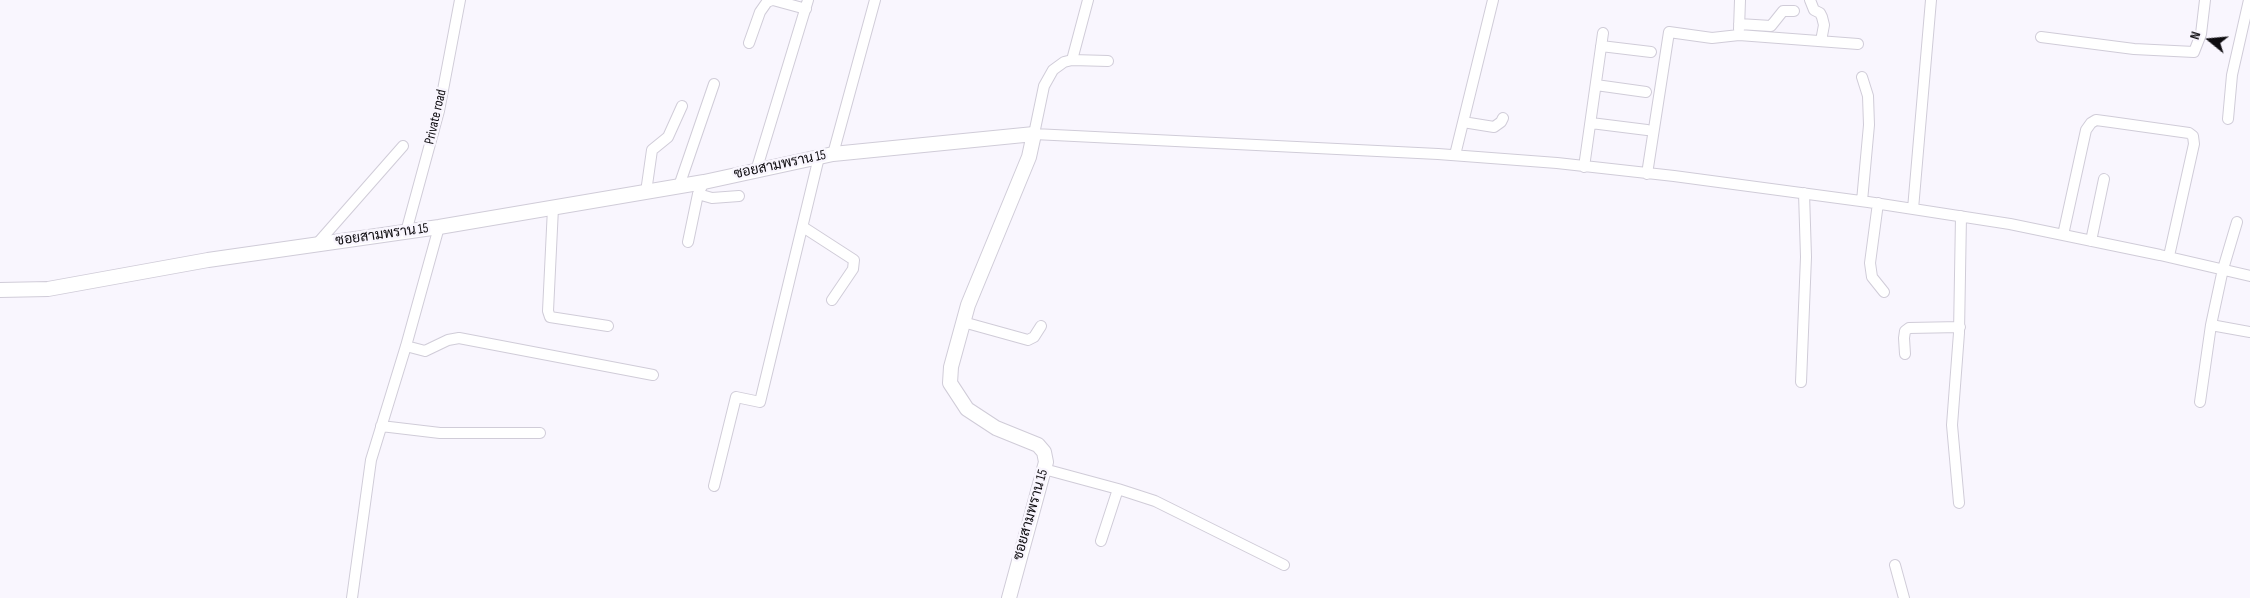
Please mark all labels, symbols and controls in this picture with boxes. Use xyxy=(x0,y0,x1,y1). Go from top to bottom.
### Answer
north arrow xyxy=(2185,15,2235,65)
text: N xyxy=(2186,29,2204,42)
street label: Private road xyxy=(422,88,450,146)
street label: ซอยสามพราน 15 xyxy=(732,147,828,183)
street label: ซอยสามพราน 15 xyxy=(334,220,430,250)
street label: ซอยสามพราน 15 xyxy=(1010,468,1052,562)

